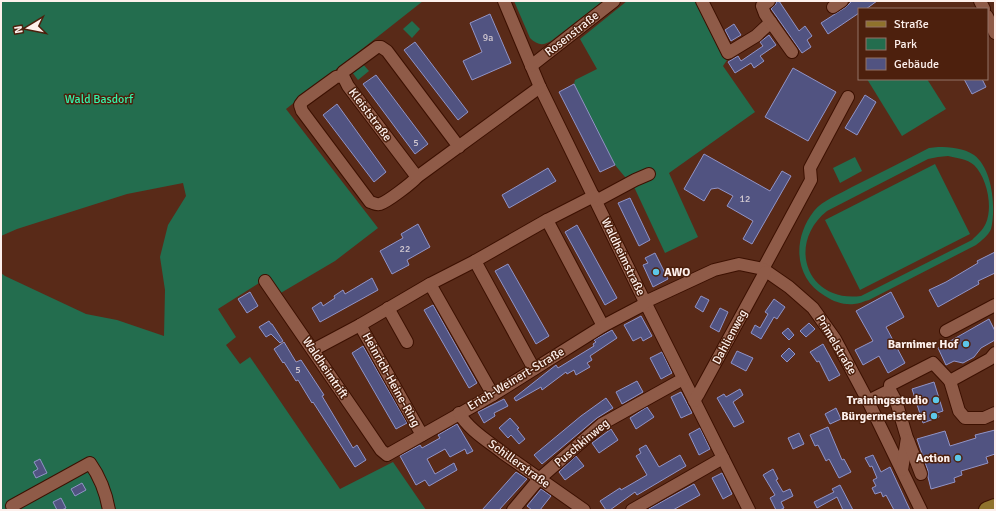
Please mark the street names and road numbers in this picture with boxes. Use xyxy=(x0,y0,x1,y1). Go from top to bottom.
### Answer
street label: Rosenstraße xyxy=(542,8,602,60)
street label: Kleiststraße xyxy=(345,85,395,145)
street label: Waldheimstraße xyxy=(598,216,648,298)
street label: Dahlienweg xyxy=(709,307,751,367)
street label: Primelstraße xyxy=(812,312,860,378)
street label: Heinrich-Heine-Ring xyxy=(359,330,423,430)
street label: Waldheimtrift xyxy=(299,334,351,402)
street label: Erich-Weinert-Straße xyxy=(465,344,567,414)
street label: Puschkinweg xyxy=(551,416,613,470)
street label: Schillerstraße xyxy=(485,437,553,491)

